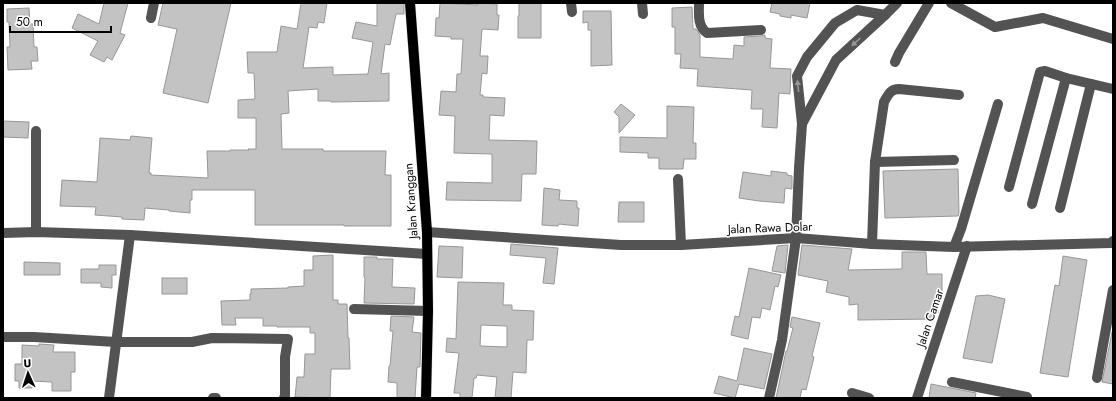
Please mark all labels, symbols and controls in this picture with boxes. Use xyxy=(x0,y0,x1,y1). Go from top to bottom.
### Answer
scale bar xyxy=(10,8,111,34)
text: 50 m xyxy=(16,13,43,31)
one-way arrow xyxy=(851,37,861,46)
one-way arrow xyxy=(795,80,801,92)
street label: Jalan Kranggan xyxy=(399,163,423,241)
street label: Jalan Rawa Dolar xyxy=(726,218,813,239)
street label: Jalan Camar xyxy=(911,286,949,351)
north arrow xyxy=(8,353,48,393)
text: U xyxy=(23,355,32,371)

